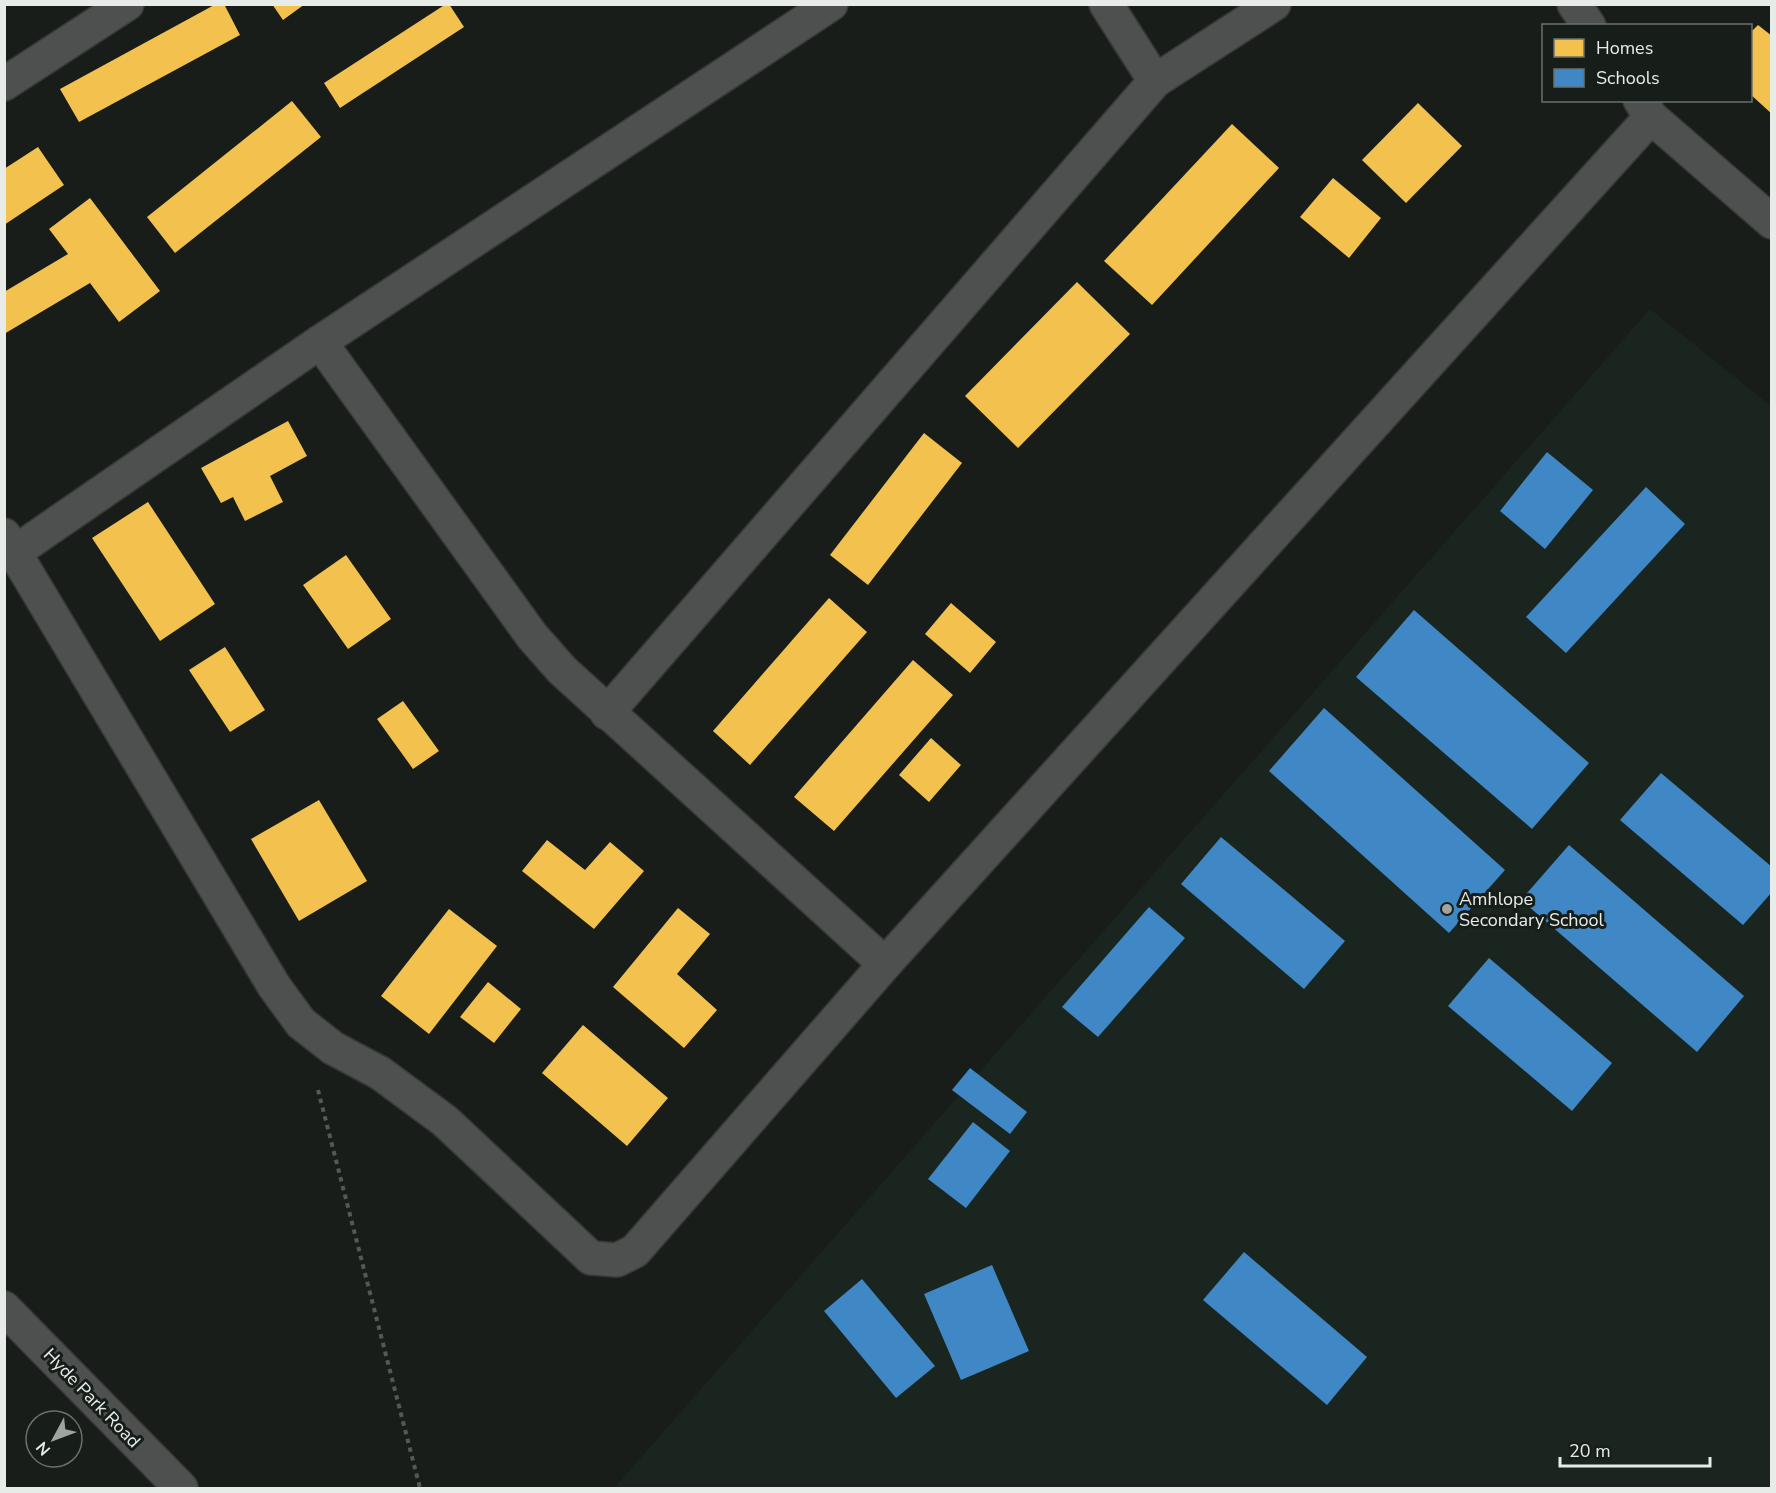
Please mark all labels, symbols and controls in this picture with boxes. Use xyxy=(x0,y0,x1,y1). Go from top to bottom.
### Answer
legend xyxy=(1542,24,1752,102)
text: Homes xyxy=(1596,36,1653,60)
text: Schools xyxy=(1596,66,1660,90)
place label: Amhlope Secondary School xyxy=(1459,887,1605,932)
marker: Amhlope Secondary School xyxy=(1440,902,1454,916)
street label: Hyde Park Road xyxy=(38,1343,146,1453)
north arrow xyxy=(24,1409,84,1469)
scale bar xyxy=(1560,1430,1710,1468)
text: N xyxy=(31,1436,56,1460)
text: 20 m xyxy=(1569,1439,1611,1463)

